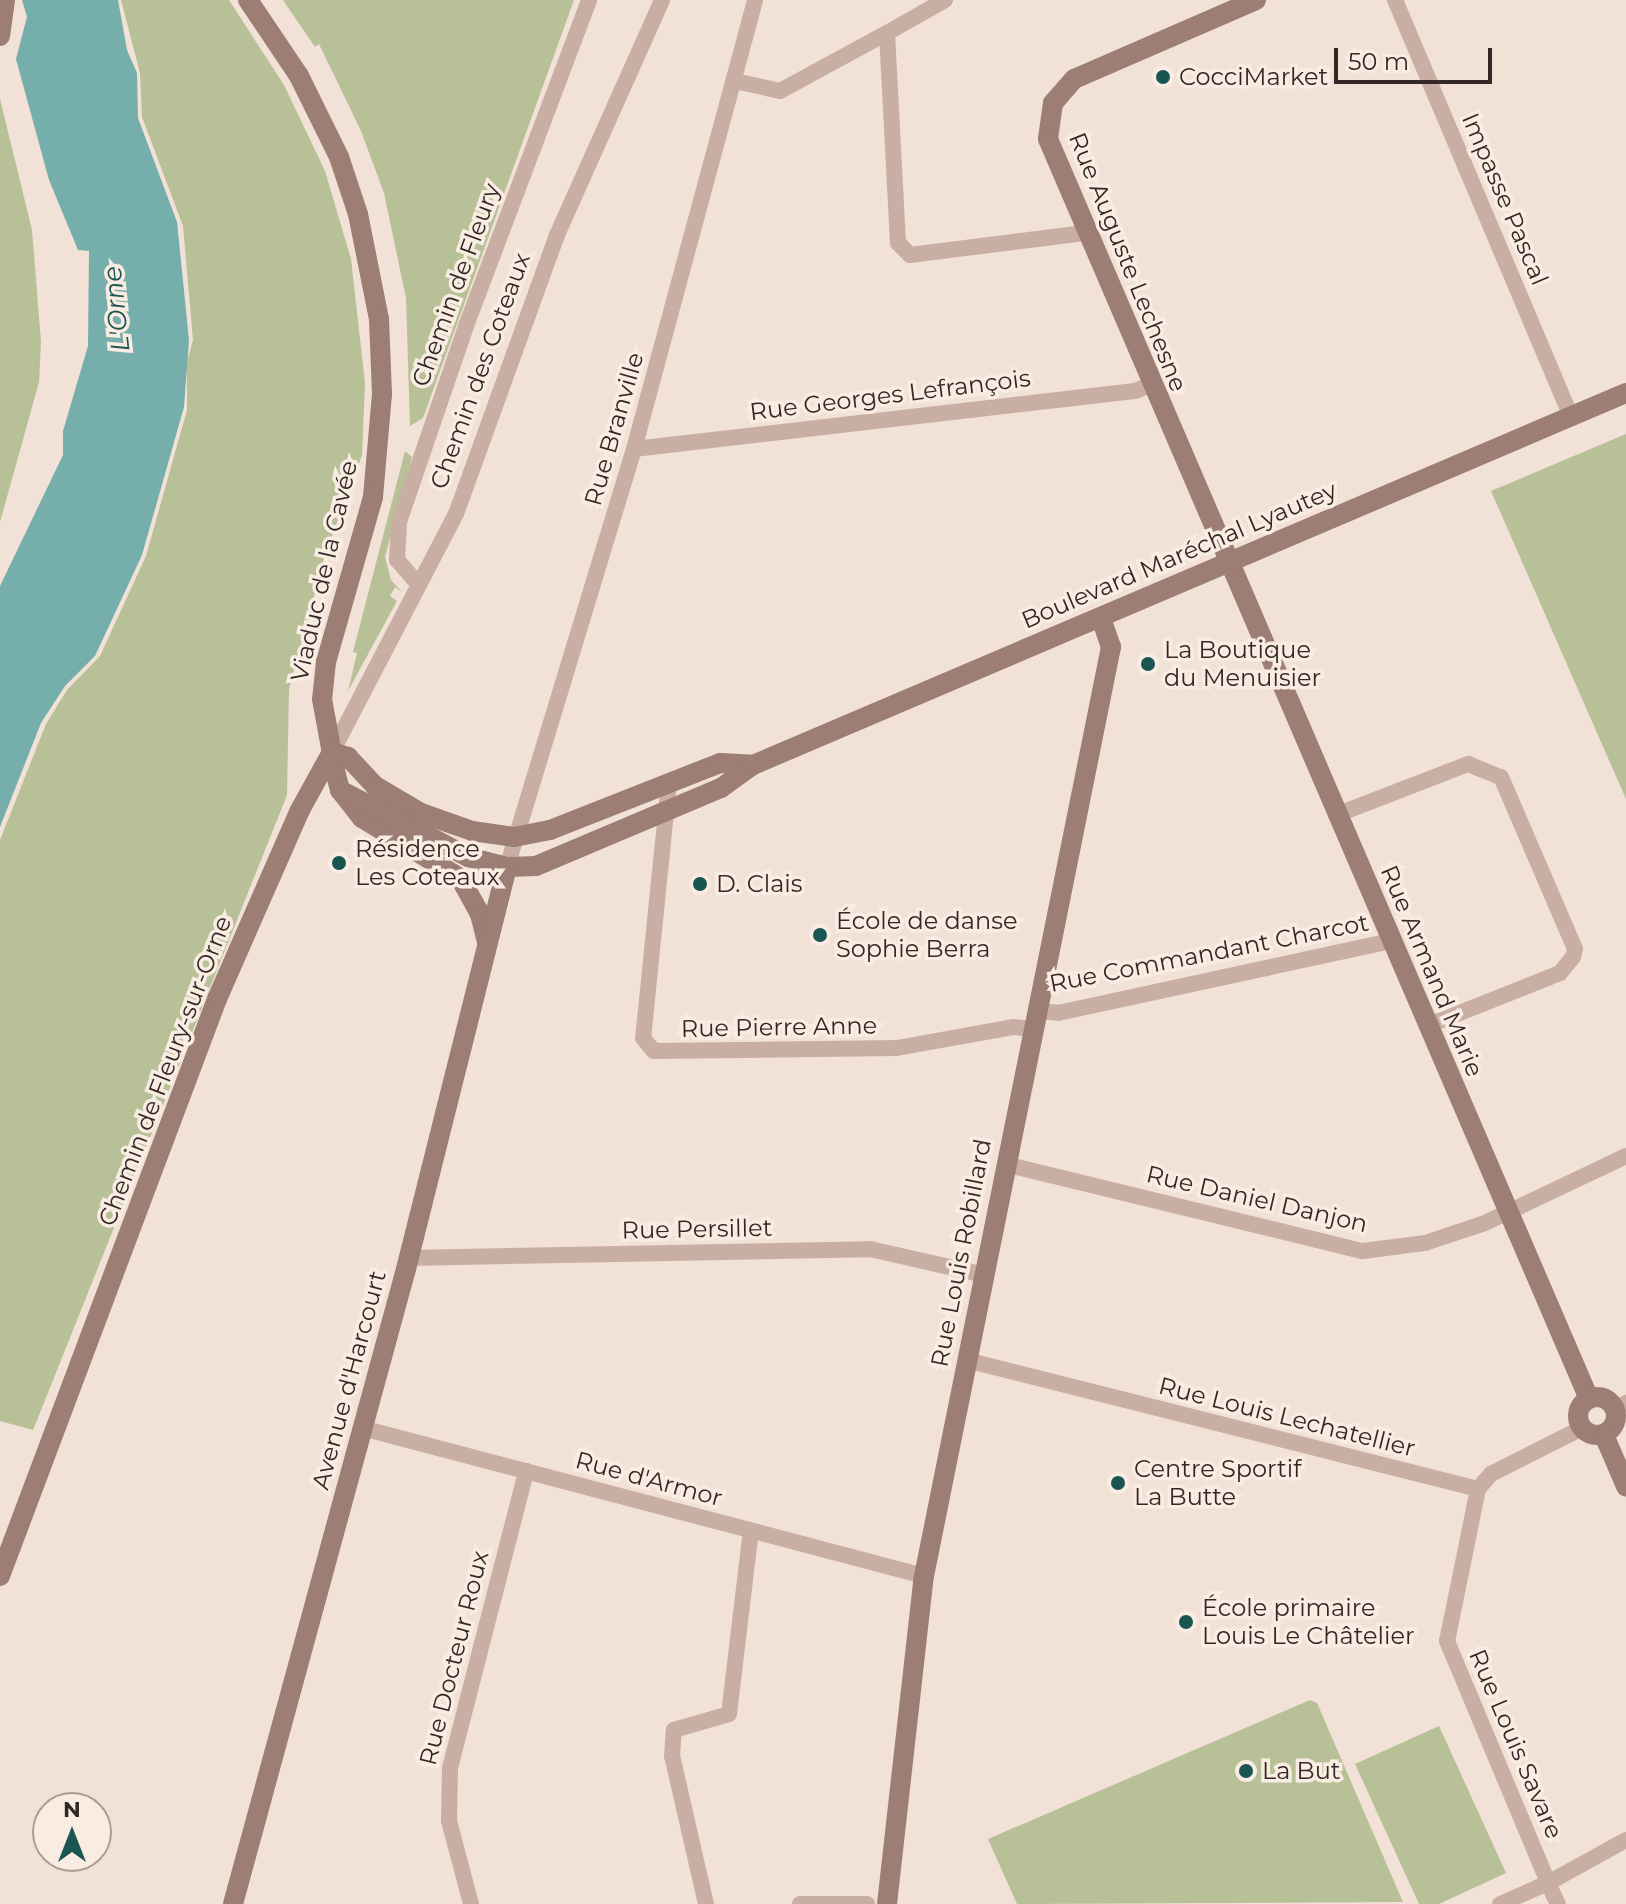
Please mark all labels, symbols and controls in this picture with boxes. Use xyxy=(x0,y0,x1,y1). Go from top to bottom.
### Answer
scale bar xyxy=(1338,32,1496,82)
text: 50 m xyxy=(1348,47,1409,76)
place label: CocciMarket xyxy=(1179,63,1328,91)
marker: CocciMarket xyxy=(1154,68,1172,86)
street label: Impasse Pascal xyxy=(1456,109,1554,289)
street label: Rue Auguste Lechesne xyxy=(1063,128,1193,396)
street label: Chemin de Fleury xyxy=(406,180,506,390)
street label: Chemin des Coteaux xyxy=(424,249,536,493)
water label: L'Orne xyxy=(97,265,137,353)
street label: Rue Branville xyxy=(578,349,650,509)
street label: Rue Georges Lefrançois xyxy=(748,363,1032,427)
street label: Viaduc de la Cavée xyxy=(285,458,363,684)
street label: Boulevard Maréchal Lyautey xyxy=(1017,475,1341,635)
place label: La Boutique du Menuisier xyxy=(1164,636,1321,692)
marker: La Boutique du Menuisier xyxy=(1139,655,1157,673)
place label: Résidence Les Coteaux xyxy=(355,835,499,891)
marker: Résidence Les Coteaux xyxy=(330,854,348,872)
street label: Rue Armand Marie xyxy=(1374,861,1490,1081)
place label: D. Clais xyxy=(716,870,803,898)
marker: D. Clais xyxy=(691,875,709,893)
place label: École de danse Sophie Berra xyxy=(836,907,1017,963)
street label: Rue Commandant Charcot xyxy=(1047,908,1371,998)
street label: Chemin de Fleury-sur-Orne xyxy=(92,912,238,1230)
marker: École de danse Sophie Berra xyxy=(811,926,829,944)
street label: Rue Pierre Anne xyxy=(681,1011,877,1043)
street label: Rue Louis Robillard xyxy=(925,1137,997,1369)
street label: Rue Daniel Danjon xyxy=(1144,1160,1370,1238)
street label: Rue Persillet xyxy=(621,1213,773,1245)
street label: Avenue d'Harcourt xyxy=(306,1268,392,1492)
street label: Rue Louis Lechatellier xyxy=(1156,1371,1418,1463)
street label: Rue d'Armor xyxy=(572,1446,726,1512)
place label: Centre Sportif La Butte xyxy=(1134,1455,1301,1511)
marker: Centre Sportif La Butte xyxy=(1109,1474,1127,1492)
street label: Rue Docteur Roux xyxy=(413,1548,495,1768)
place label: École primaire Louis Le Châtelier xyxy=(1202,1594,1415,1650)
marker: École primaire Louis Le Châtelier xyxy=(1177,1613,1195,1631)
street label: Rue Louis Savare xyxy=(1463,1645,1569,1843)
place label: La But xyxy=(1262,1757,1341,1785)
marker: La But xyxy=(1237,1762,1255,1780)
north arrow xyxy=(32,1792,112,1872)
text: N xyxy=(63,1796,81,1823)

